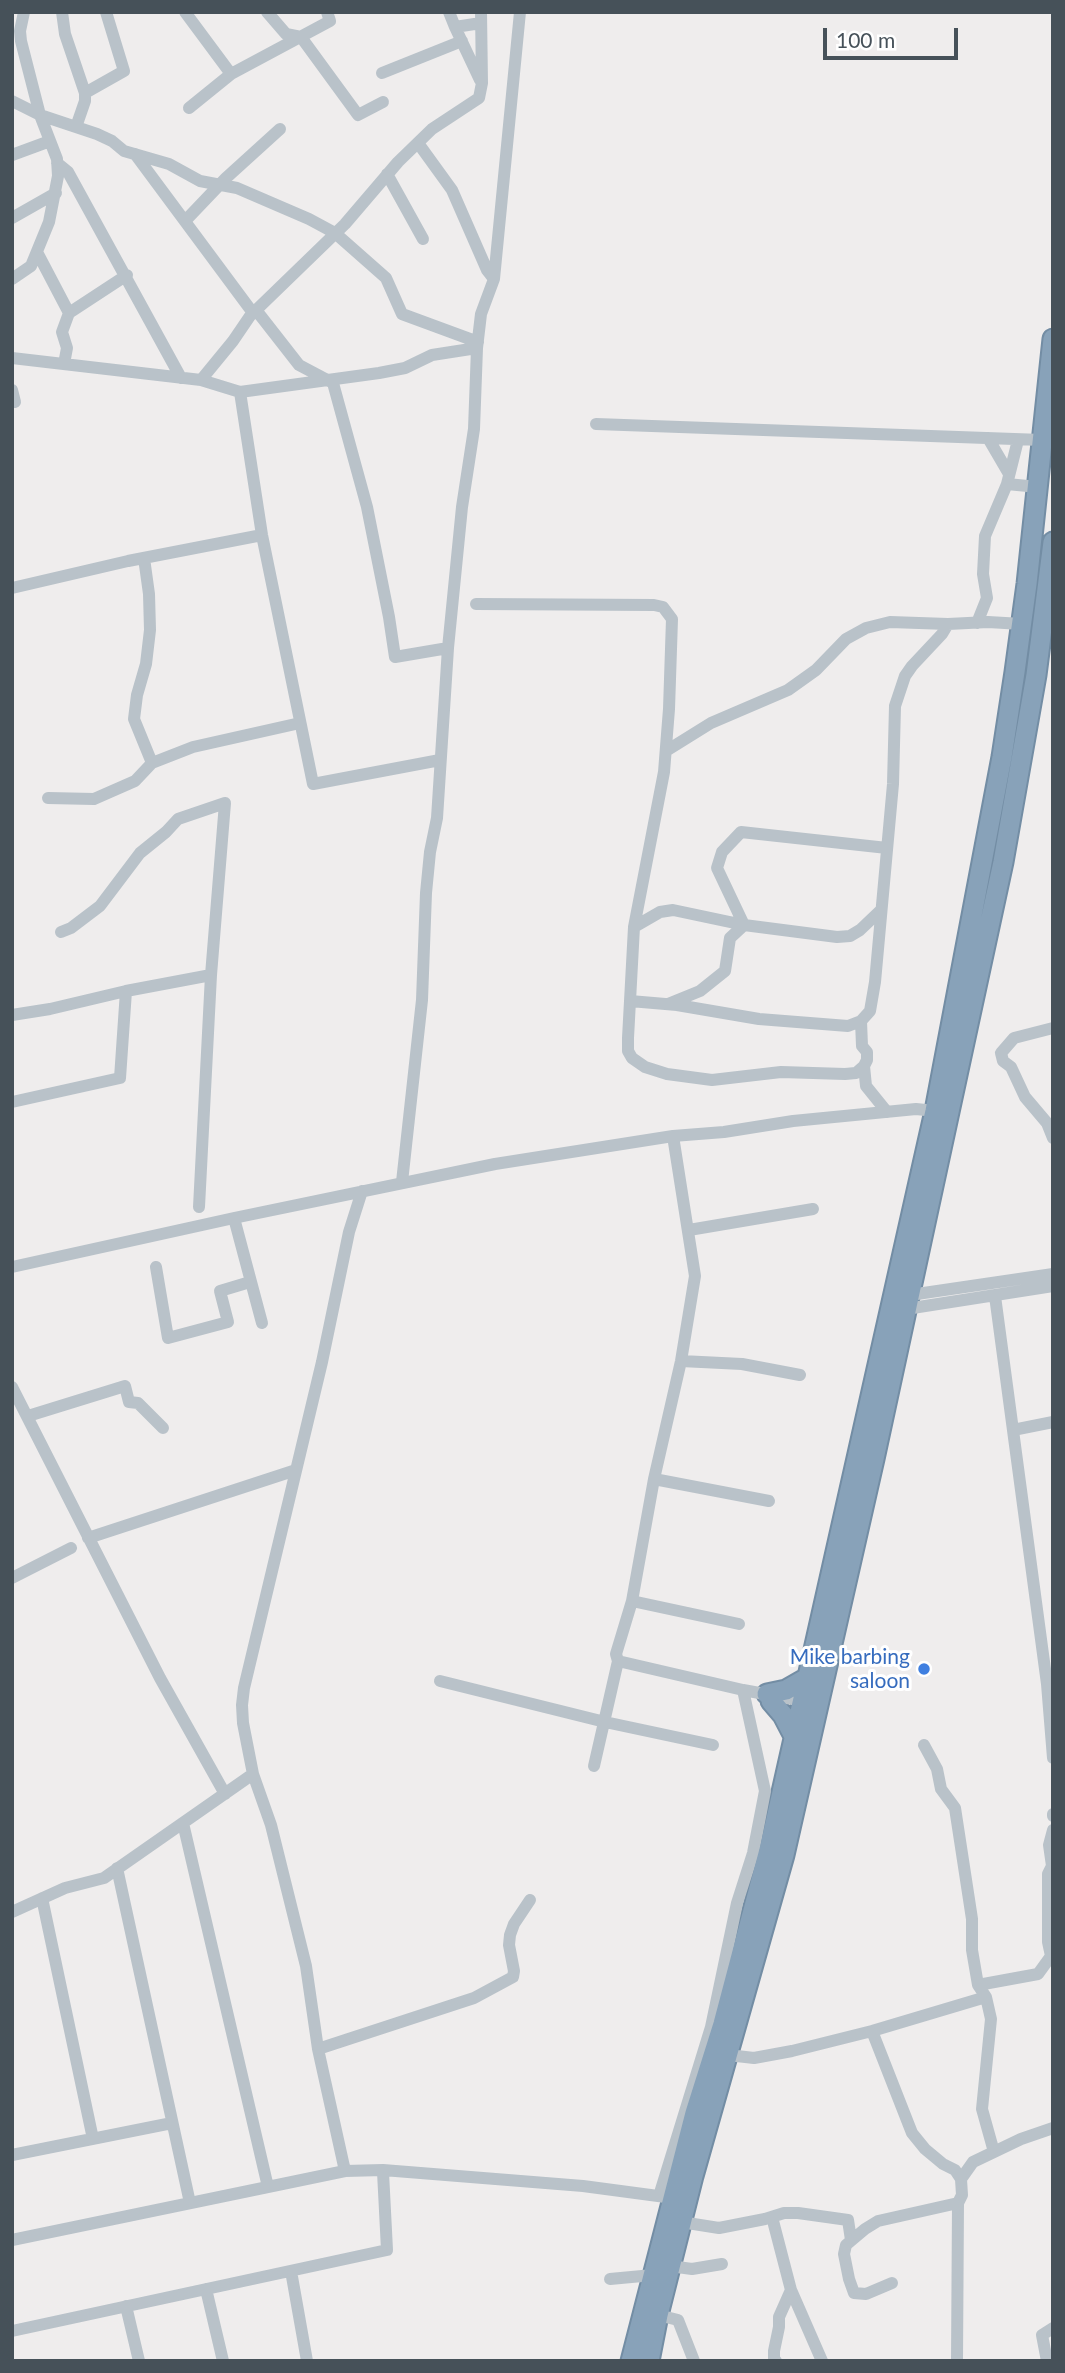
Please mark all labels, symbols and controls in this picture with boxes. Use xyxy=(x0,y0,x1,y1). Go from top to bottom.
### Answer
scale bar xyxy=(827,14,962,58)
text: 100 m xyxy=(836,27,895,52)
place label: Mike barbing saloon xyxy=(790,1644,910,1694)
marker: Mike barbing saloon xyxy=(916,1661,932,1677)

